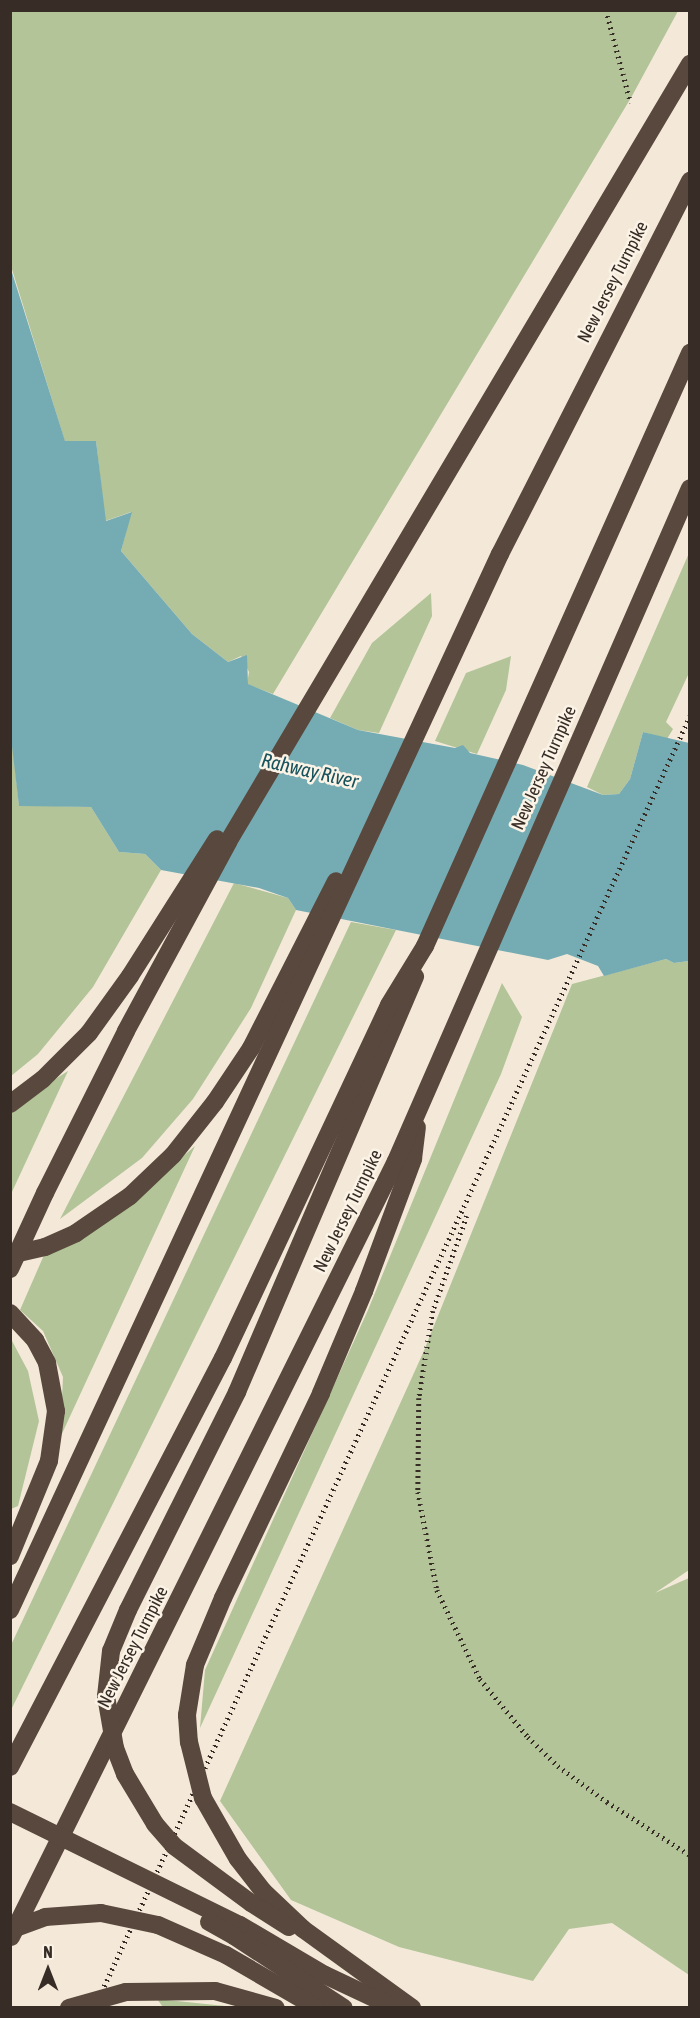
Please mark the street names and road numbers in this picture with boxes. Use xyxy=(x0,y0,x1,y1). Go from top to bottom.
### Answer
street label: New Jersey Turnpike xyxy=(573,218,653,346)
street label: New Jersey Turnpike xyxy=(507,703,581,833)
street label: New Jersey Turnpike xyxy=(309,1146,387,1276)
street label: New Jersey Turnpike xyxy=(93,1583,173,1711)

